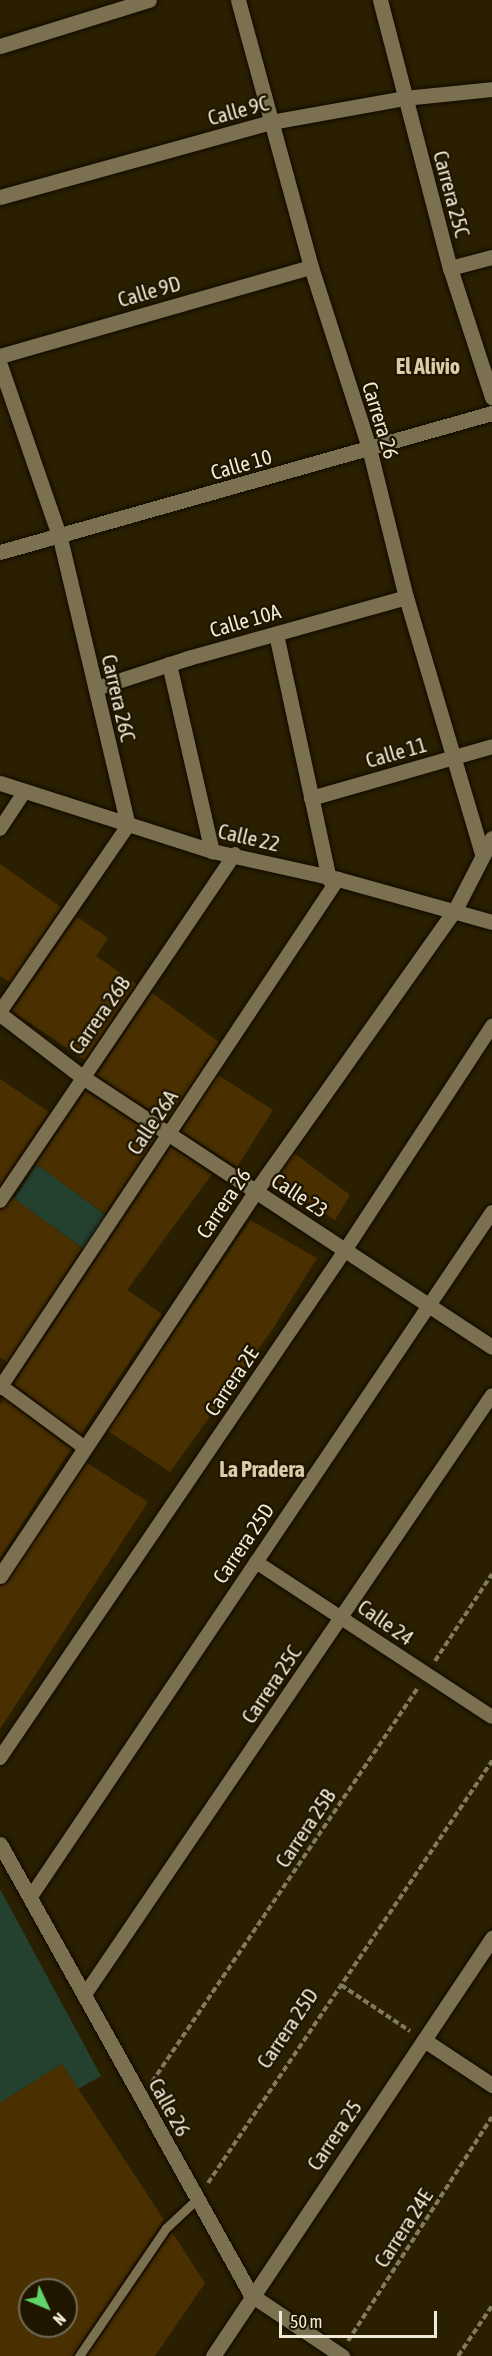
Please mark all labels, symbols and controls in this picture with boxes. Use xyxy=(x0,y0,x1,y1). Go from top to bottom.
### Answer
street label: Calle 9C xyxy=(205,90,271,130)
street label: Carrera 25C xyxy=(428,148,476,240)
street label: Calle 9D xyxy=(115,270,183,312)
district label: El Alivio xyxy=(396,354,460,380)
street label: Carrera 26 xyxy=(357,378,405,462)
street label: Calle 10 xyxy=(208,443,274,485)
street label: Calle 10A xyxy=(207,598,283,642)
street label: Carrera 26C xyxy=(97,652,141,744)
street label: Calle 11 xyxy=(363,731,429,773)
street label: Calle 22 xyxy=(216,818,282,856)
street label: Carrera 26B xyxy=(63,971,135,1059)
street label: Calle 26A xyxy=(121,1085,183,1159)
street label: Carrera 26 xyxy=(190,1163,256,1243)
street label: Calle 23 xyxy=(267,1167,333,1223)
street label: Carrera 2E xyxy=(199,1341,263,1421)
district label: La Pradera xyxy=(219,1457,305,1483)
street label: Carrera 25D xyxy=(207,1498,279,1588)
street label: Calle 24 xyxy=(353,1594,419,1650)
street label: Carrera 25C xyxy=(236,1640,306,1728)
street label: Carrera 25B xyxy=(270,1784,340,1872)
street label: Carrera 25D xyxy=(251,1983,323,2073)
street label: Calle 26 xyxy=(144,2074,196,2140)
street label: Carrera 25 xyxy=(301,2095,367,2175)
street label: Carrera 24E xyxy=(368,2184,438,2272)
north arrow xyxy=(18,2278,78,2338)
scale bar xyxy=(282,2299,440,2337)
text: N xyxy=(50,2309,69,2329)
text: 50 m xyxy=(290,2311,322,2332)

